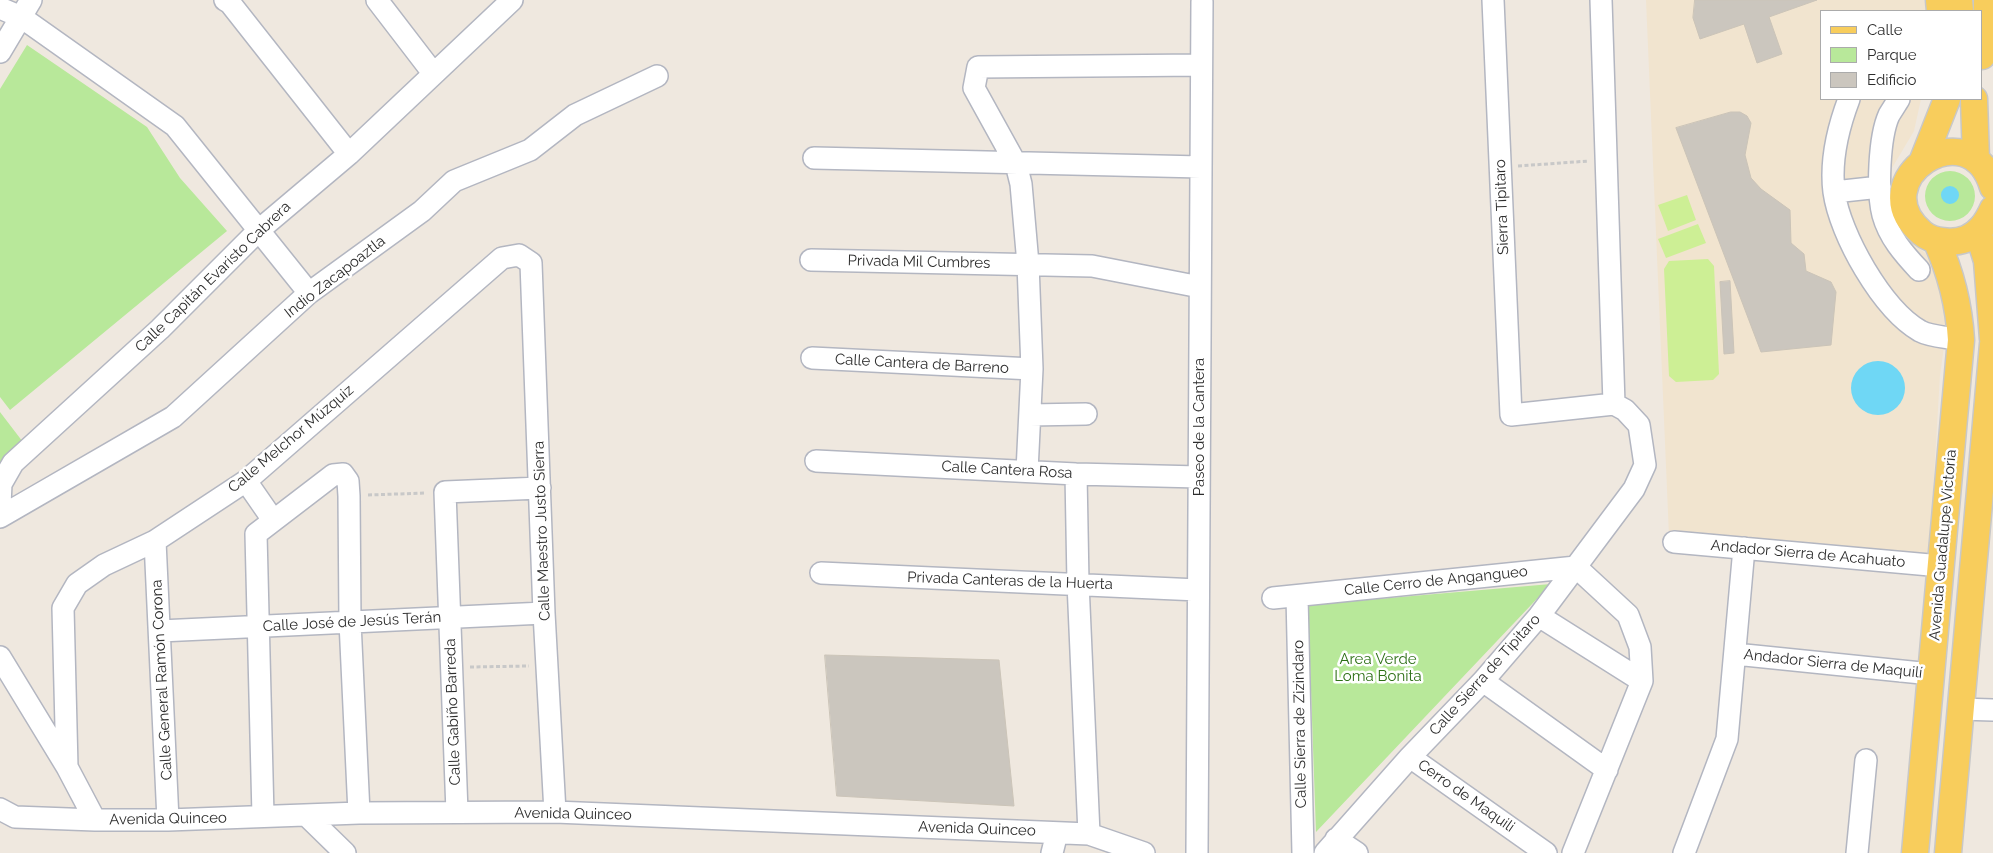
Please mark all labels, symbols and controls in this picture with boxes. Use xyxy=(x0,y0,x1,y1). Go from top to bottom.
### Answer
legend xyxy=(1820,10,1983,100)
text: Calle xyxy=(1867,21,1902,39)
text: Parque xyxy=(1867,46,1916,64)
text: Edificio xyxy=(1867,71,1917,89)
street label: Sierra Tipitaro xyxy=(1491,159,1513,255)
street label: Calle Capitán Evaristo Cabrera xyxy=(132,198,294,356)
street label: Indio Zacapoaztla xyxy=(281,232,389,322)
street label: Privada Mil Cumbres xyxy=(847,252,991,272)
street label: Calle Cantera de Barreno xyxy=(835,350,1009,378)
street label: Paseo de la Cantera xyxy=(1190,358,1208,496)
street label: Calle Melchor Múzquiz xyxy=(225,381,357,497)
street label: Calle Maestro Justo Sierra xyxy=(530,441,554,621)
street label: Avenida Guadalupe Victoria xyxy=(1926,449,1960,641)
street label: Calle Cantera Rosa xyxy=(941,458,1073,482)
street label: Andador Sierra de Acahuato xyxy=(1710,537,1906,571)
street label: Calle Cerro de Angangueo xyxy=(1343,562,1529,600)
street label: Privada Canteras de la Huerta xyxy=(907,568,1113,594)
street label: Calle General Ramón Corona xyxy=(148,579,176,781)
street label: Calle José de Jesús Terán xyxy=(262,608,442,636)
street label: Calle Sierra de Tipitaro xyxy=(1426,611,1544,739)
street label: Calle Gabiño Barreda xyxy=(441,638,465,786)
street label: Calle Sierra de Zizindaro xyxy=(1290,640,1310,808)
street label: Andador Sierra de Maquilí xyxy=(1743,646,1923,682)
park label: Area Verde Loma Bonita xyxy=(1334,650,1422,685)
street label: Cerro de Maquili xyxy=(1414,756,1518,836)
street label: Avenida Quinceo xyxy=(514,804,632,824)
street label: Avenida Quinceo xyxy=(109,809,227,829)
street label: Avenida Quinceo xyxy=(918,818,1036,840)

